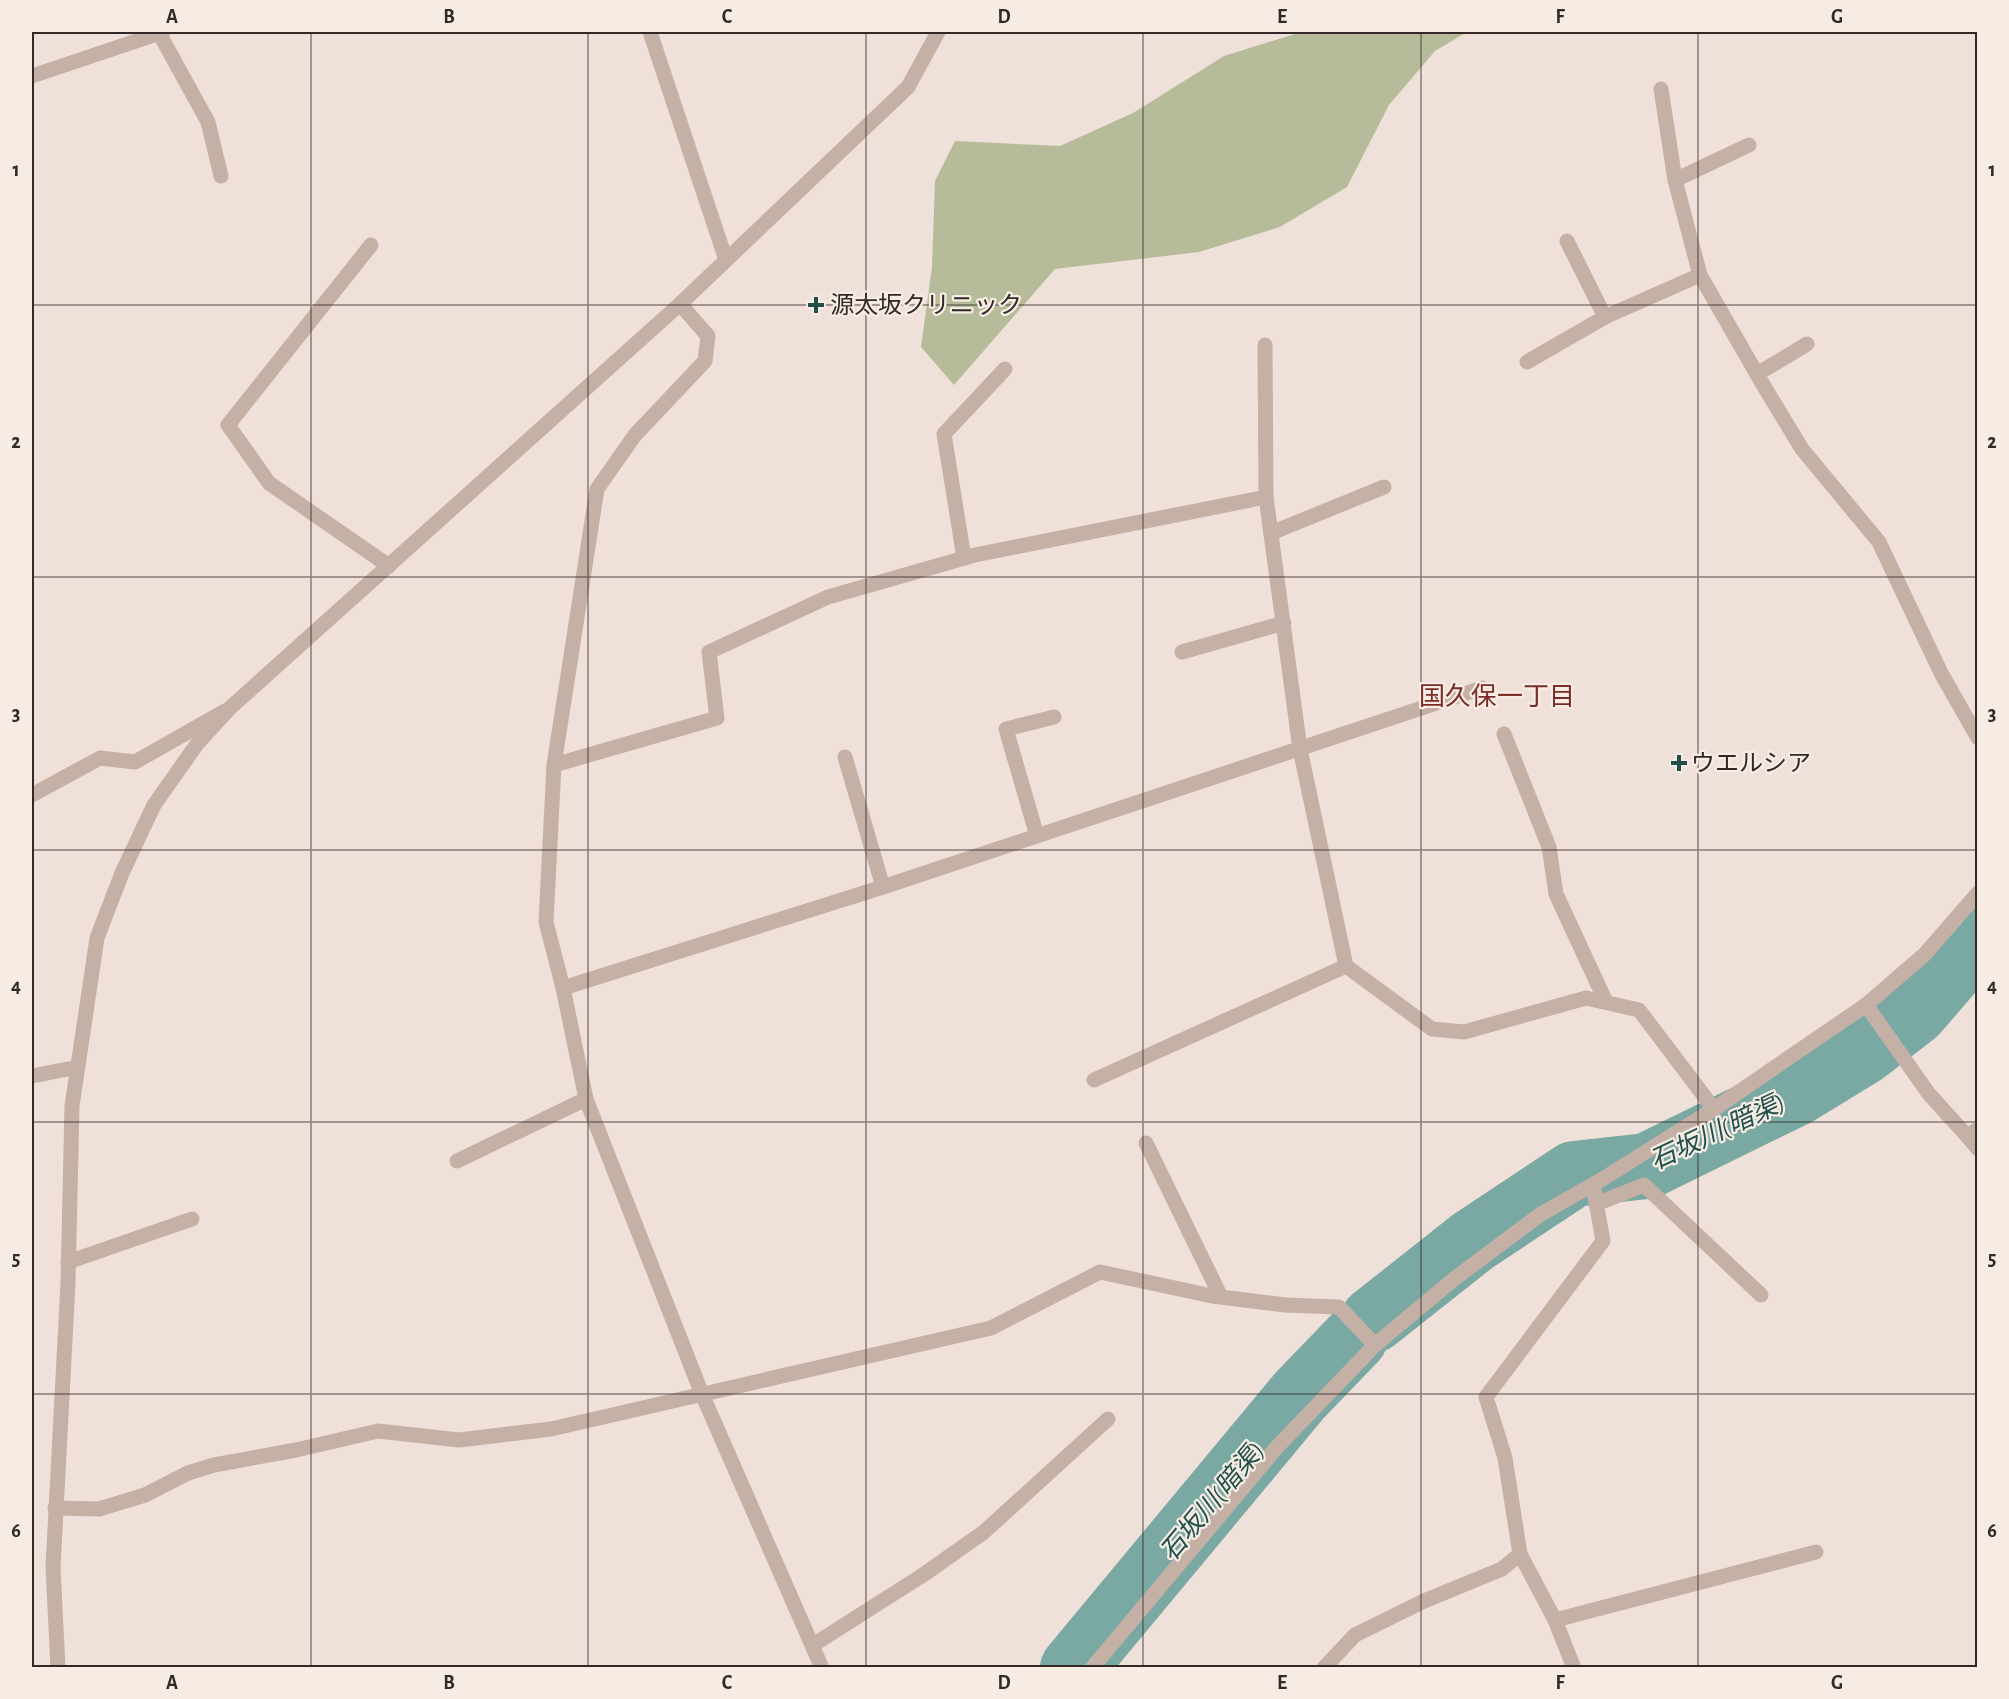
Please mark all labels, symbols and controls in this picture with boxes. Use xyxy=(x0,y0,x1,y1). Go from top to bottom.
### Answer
text: A xyxy=(166,7,178,27)
text: B xyxy=(443,7,455,27)
text: C xyxy=(722,7,733,27)
text: D xyxy=(997,7,1011,27)
text: E xyxy=(1277,7,1287,27)
text: F xyxy=(1555,7,1565,27)
text: G xyxy=(1831,7,1843,27)
text: 1 xyxy=(12,160,20,180)
text: 1 xyxy=(1988,160,1996,180)
place label: 源太坂クリニック xyxy=(830,292,1022,318)
marker: 源太坂クリニック xyxy=(807,296,825,314)
text: 2 xyxy=(11,432,21,452)
text: 2 xyxy=(1987,432,1997,452)
district label: 国久保一丁目 xyxy=(1419,682,1575,710)
text: 3 xyxy=(12,704,20,724)
text: 3 xyxy=(1988,704,1996,724)
place label: ウエルシア xyxy=(1691,751,1811,776)
marker: ウエルシア xyxy=(1672,756,1686,770)
text: 4 xyxy=(11,976,21,996)
text: 4 xyxy=(1987,976,1997,996)
water label: 石坂川(暗渠) xyxy=(1646,1088,1789,1174)
text: 5 xyxy=(12,1249,20,1269)
text: 5 xyxy=(1988,1249,1996,1269)
water label: 石坂川(暗渠) xyxy=(1155,1437,1269,1566)
text: 6 xyxy=(11,1521,21,1541)
text: 6 xyxy=(1987,1521,1997,1541)
text: A xyxy=(166,1673,178,1693)
text: B xyxy=(443,1673,455,1693)
text: C xyxy=(722,1673,733,1693)
text: D xyxy=(997,1673,1011,1693)
text: E xyxy=(1277,1673,1287,1693)
text: F xyxy=(1555,1673,1565,1693)
text: G xyxy=(1831,1673,1843,1693)

